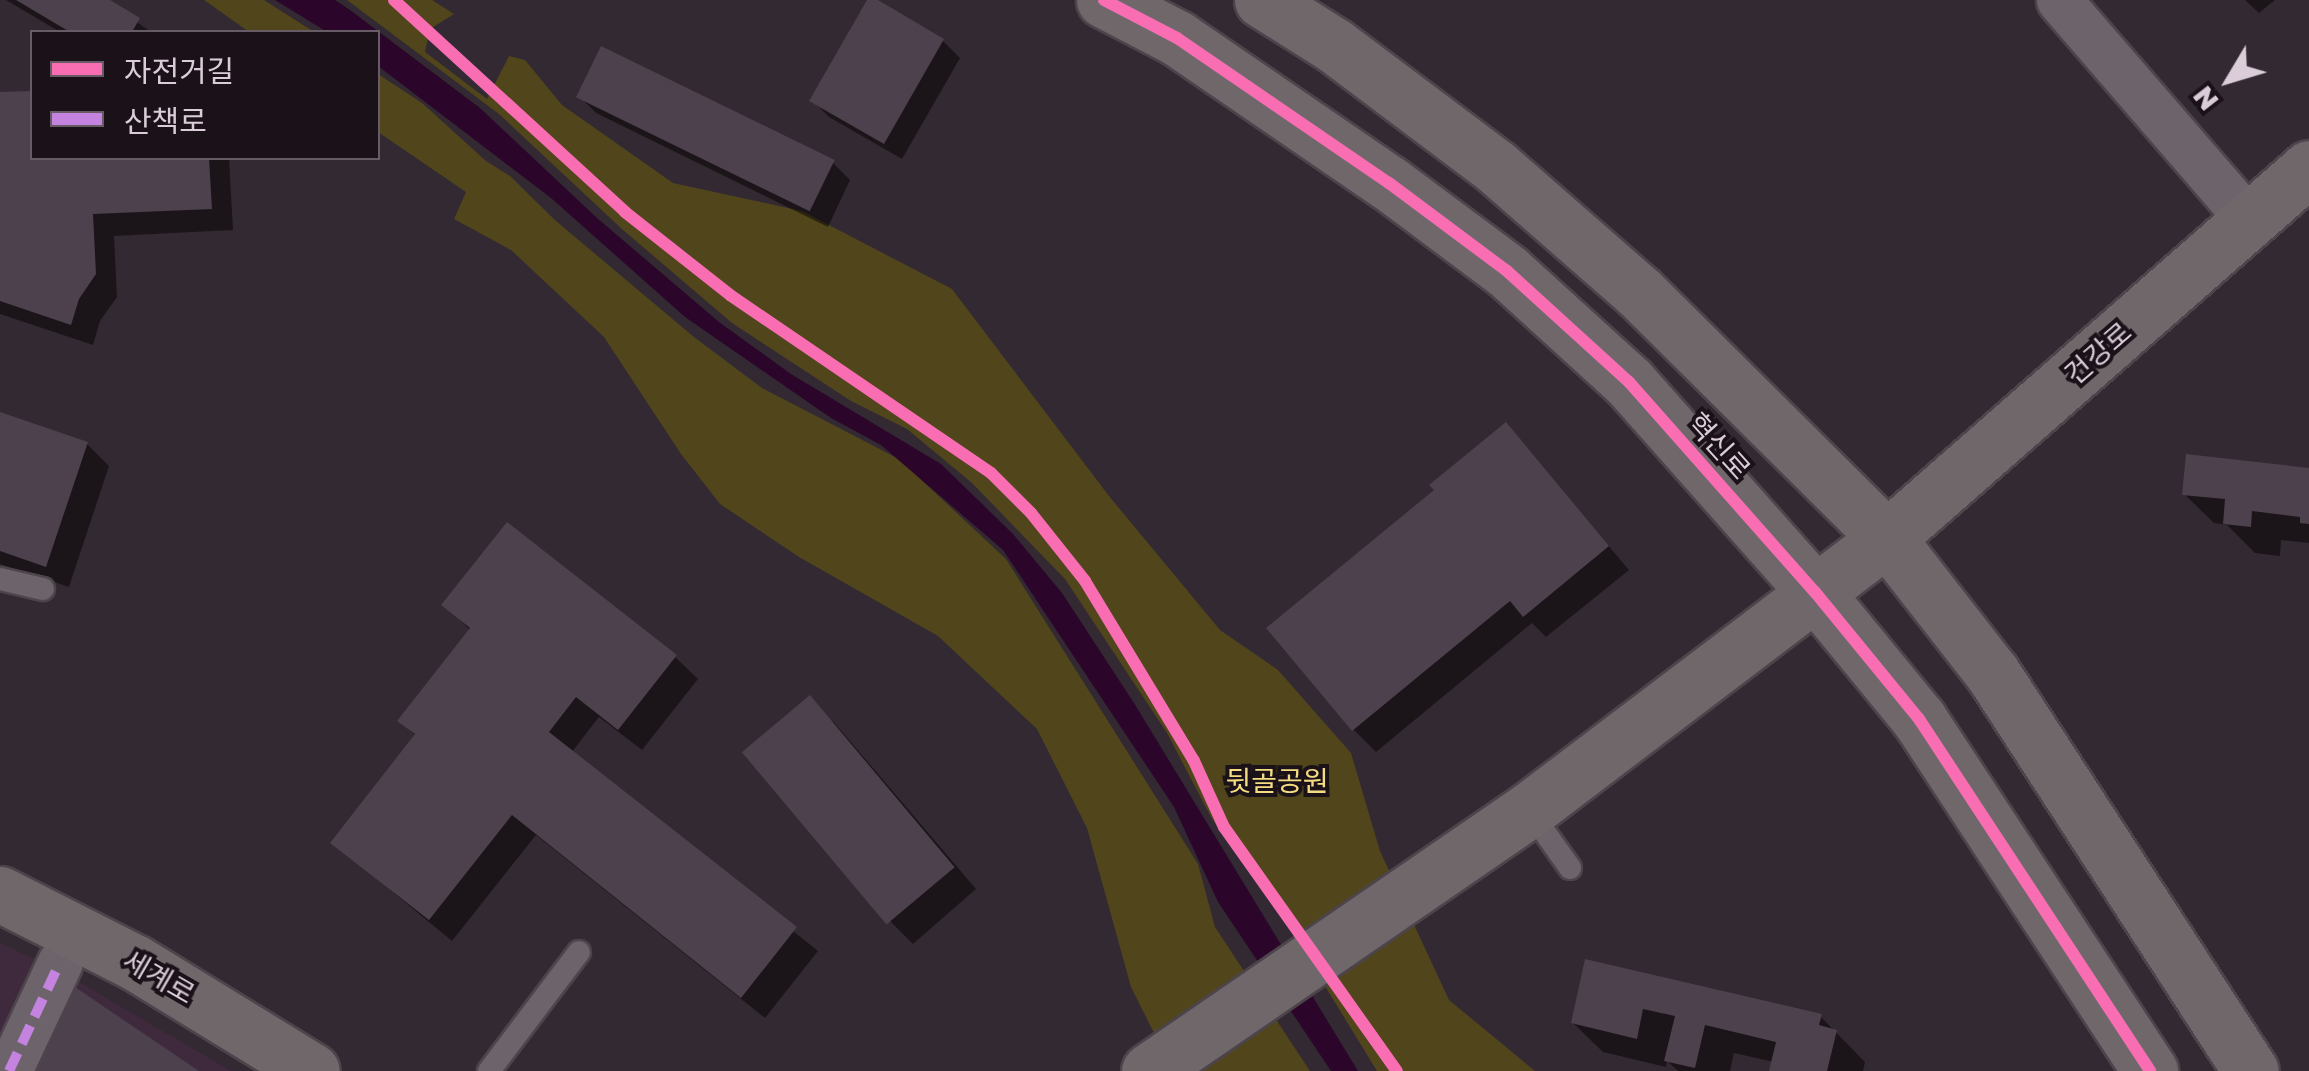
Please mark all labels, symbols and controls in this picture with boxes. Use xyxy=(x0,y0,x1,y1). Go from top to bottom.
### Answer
legend xyxy=(30,30,380,160)
north arrow xyxy=(2179,30,2279,130)
text: 자전거길 xyxy=(124,53,234,89)
text: N xyxy=(2185,80,2225,117)
text: 산책로 xyxy=(124,103,207,139)
street label: 건강로 xyxy=(2058,315,2138,391)
street label: 혁신로 xyxy=(1681,406,1757,486)
park label: 뒷골공원 xyxy=(1225,764,1329,798)
street label: 세계로 xyxy=(117,943,201,1011)

